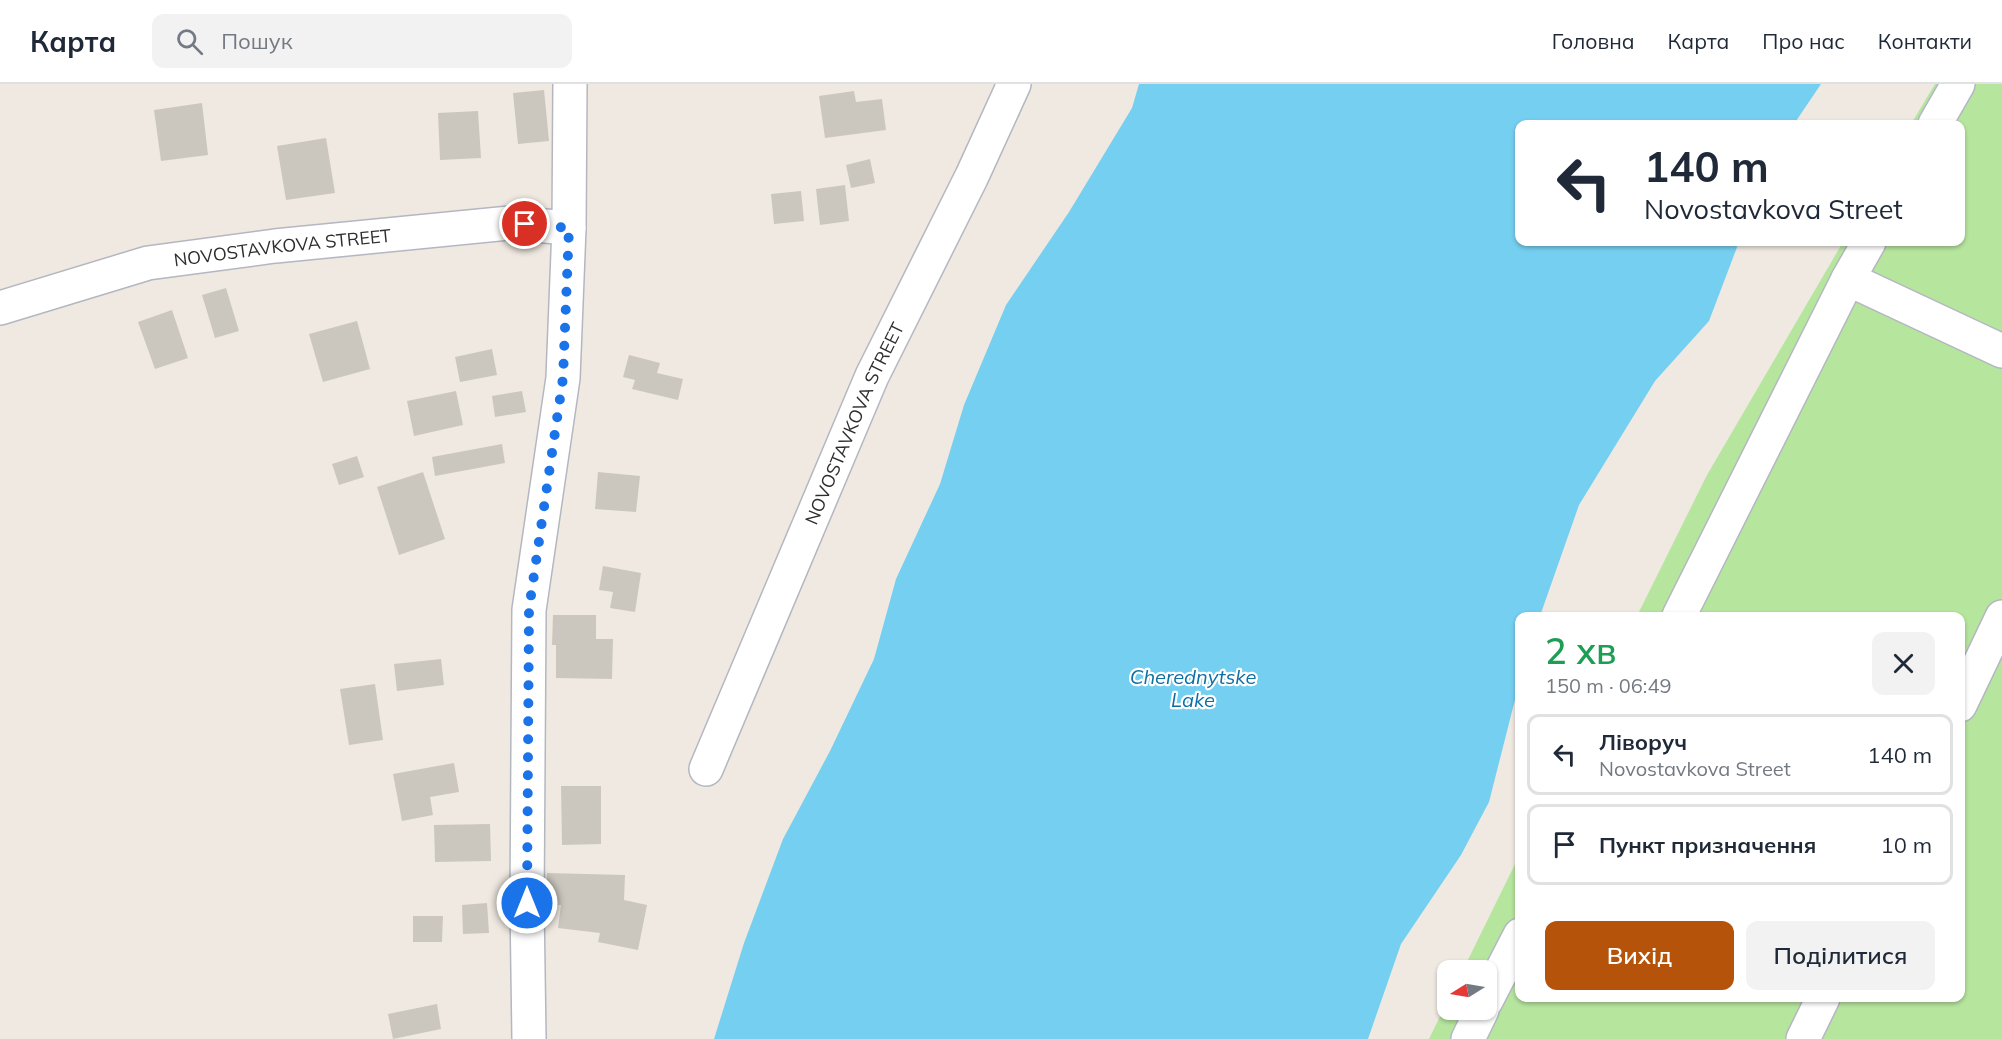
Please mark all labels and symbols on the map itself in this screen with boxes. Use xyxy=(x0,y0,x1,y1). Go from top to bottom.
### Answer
pin xyxy=(499,198,550,249)
street label: NOVOSTAVKOVA STREET xyxy=(172,223,392,271)
street label: NOVOSTAVKOVA STREET xyxy=(799,318,909,528)
water label: Cherednytske Lake xyxy=(1130,664,1256,712)
position arrow xyxy=(495,871,559,935)
north arrow xyxy=(1437,960,1497,1020)

